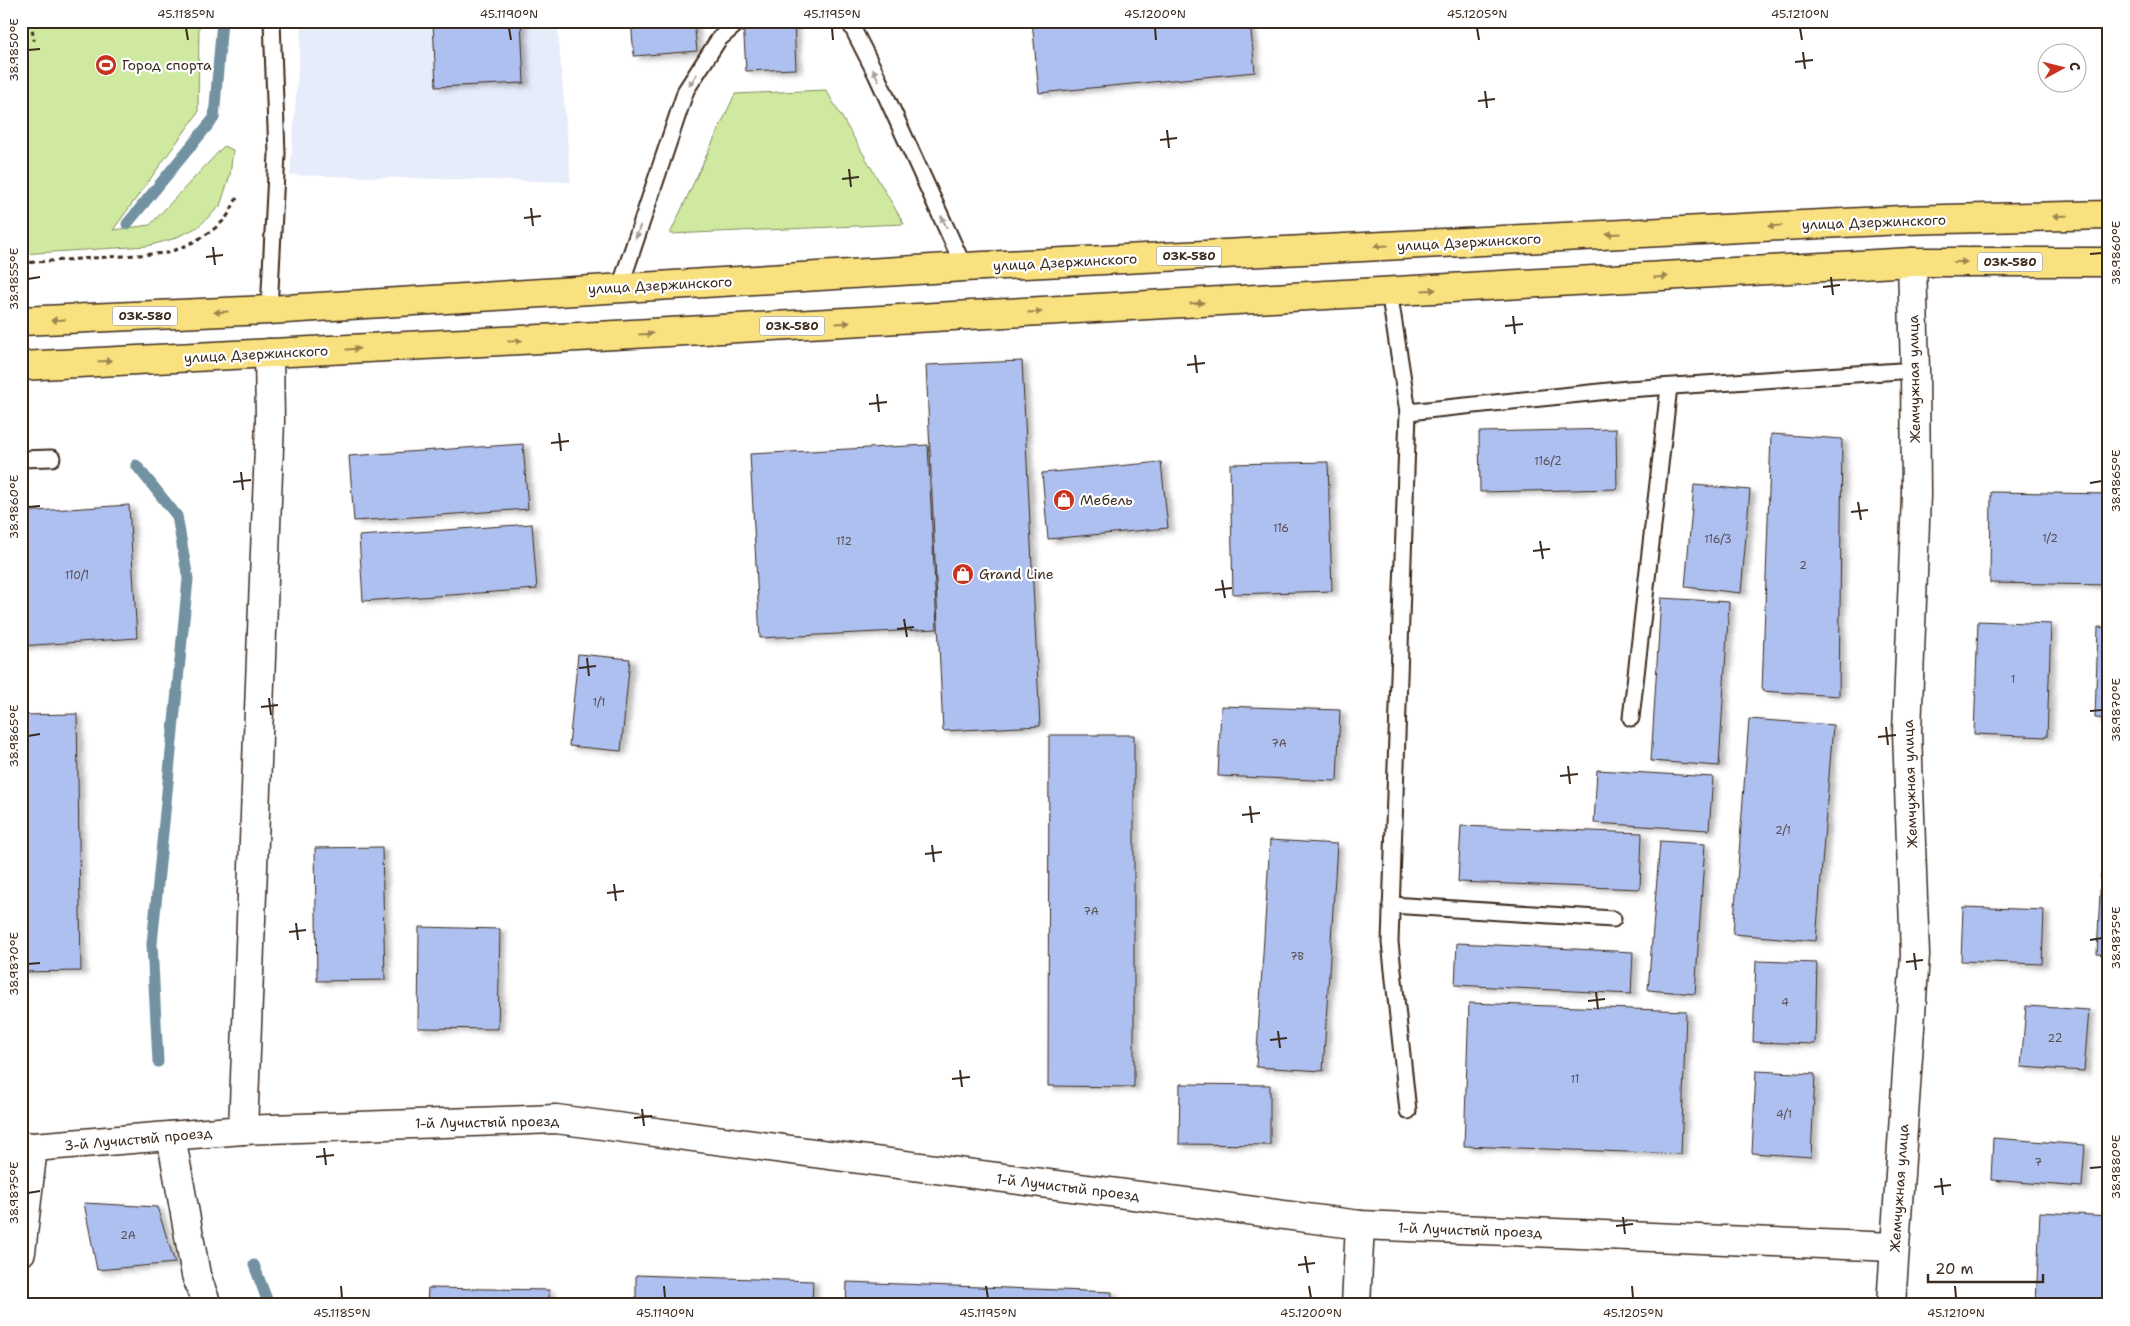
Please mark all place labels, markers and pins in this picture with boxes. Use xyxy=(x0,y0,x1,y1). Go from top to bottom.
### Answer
sports icon: Город спорта xyxy=(94,53,118,77)
place label: Город спорта xyxy=(122,56,212,74)
shop icon: Мебель xyxy=(1052,488,1076,512)
place label: Мебель xyxy=(1080,491,1133,509)
shop icon: Grand Line xyxy=(951,562,975,586)
place label: Grand Line xyxy=(979,565,1054,583)

